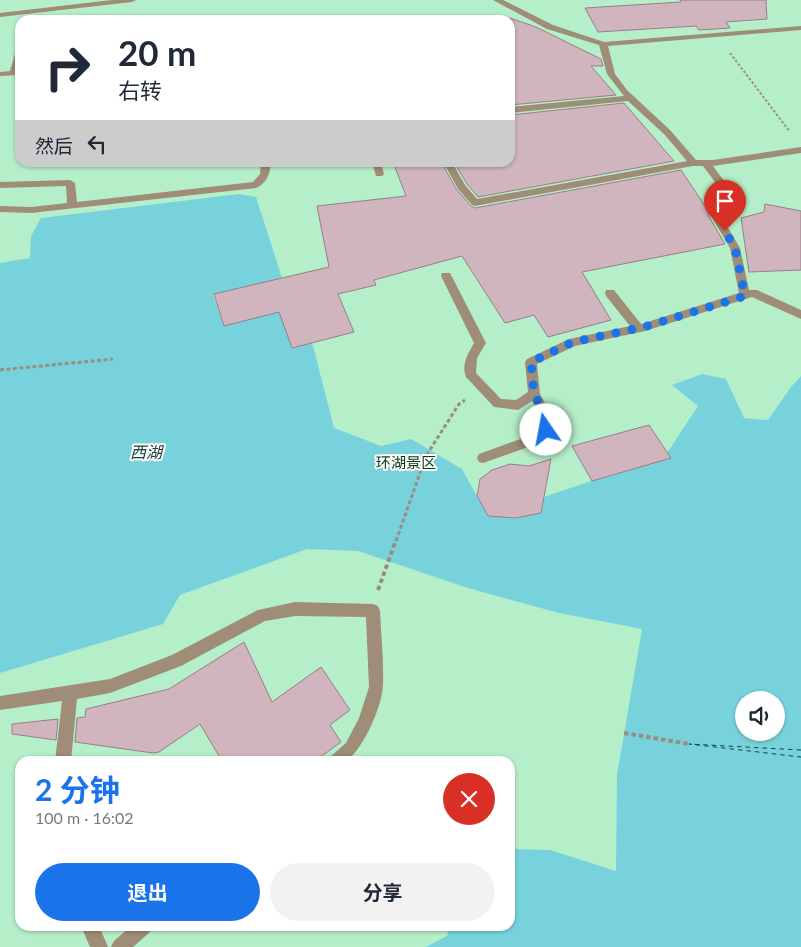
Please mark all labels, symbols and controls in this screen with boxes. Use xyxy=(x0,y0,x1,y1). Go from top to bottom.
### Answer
text: 20 m xyxy=(118,31,196,73)
icon: right xyxy=(35,35,100,100)
text: 右转 xyxy=(118,77,162,104)
icon: left xyxy=(83,130,111,158)
text: 然后 xyxy=(35,134,73,157)
pin xyxy=(704,180,746,231)
icon: arrive xyxy=(711,187,739,215)
position arrow xyxy=(519,403,571,455)
water label: 西湖 xyxy=(130,442,165,461)
park label: 环湖景区 xyxy=(376,453,436,471)
map controls xyxy=(735,691,785,741)
button: sound xyxy=(735,691,785,741)
text: 2 分钟 xyxy=(35,771,120,807)
button: close xyxy=(443,773,495,825)
text: 100 m · 16:02 xyxy=(35,808,134,827)
button: 退出 xyxy=(35,863,260,921)
button: 分享 xyxy=(270,863,495,921)

